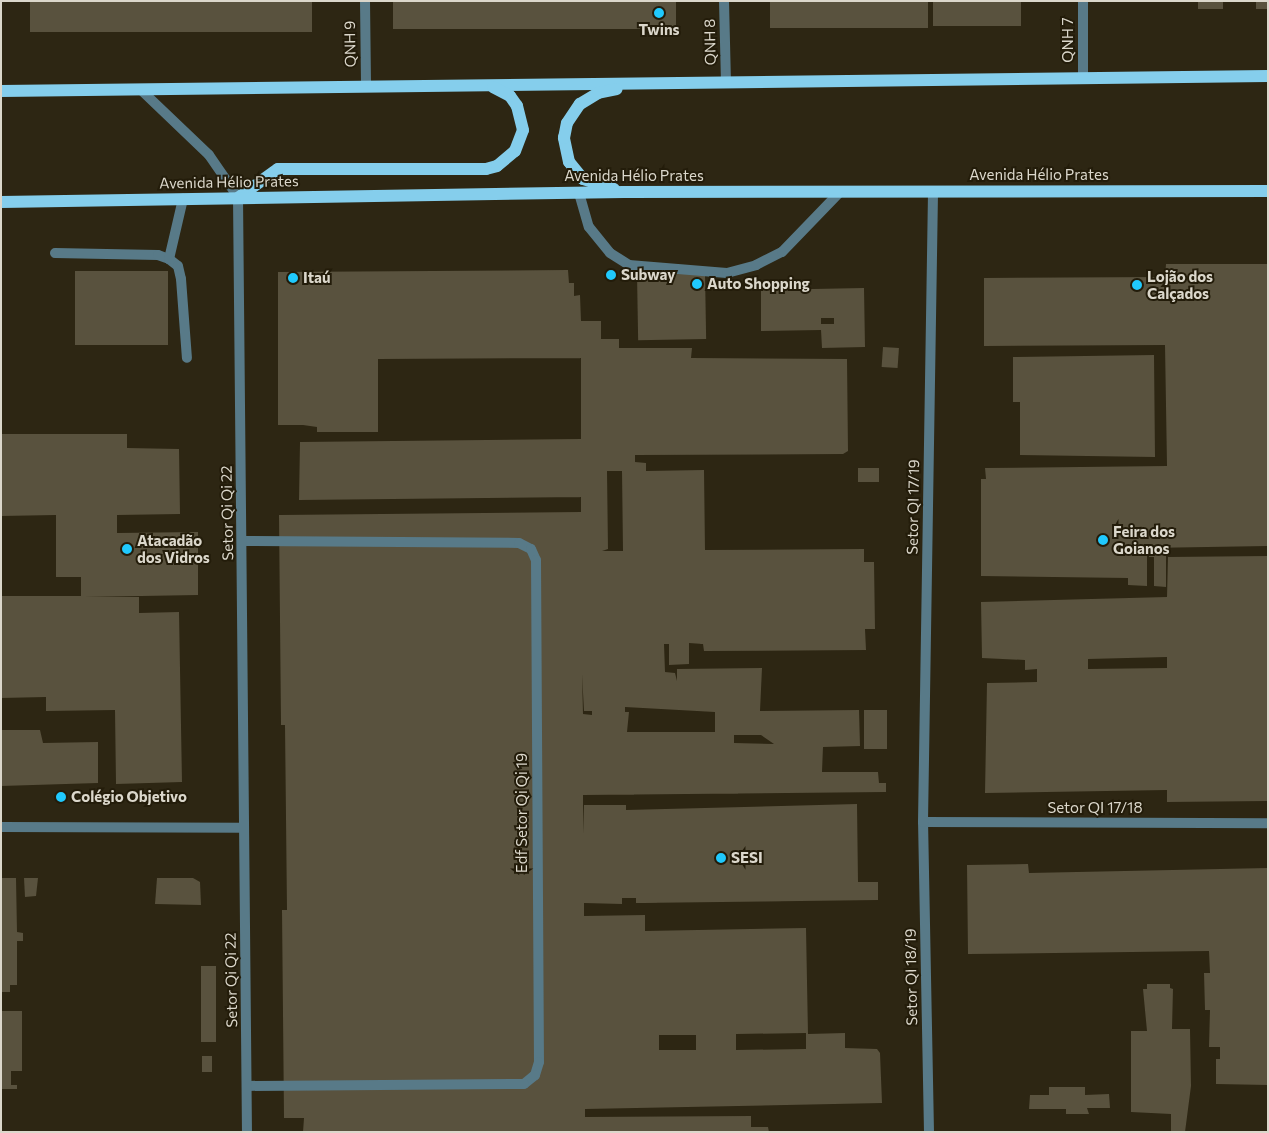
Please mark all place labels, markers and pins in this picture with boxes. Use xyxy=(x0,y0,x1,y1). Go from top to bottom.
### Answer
marker: Twins xyxy=(653,7,665,19)
place label: Twins xyxy=(638,21,680,39)
place label: Subway xyxy=(621,266,675,284)
place label: Lojão dos Calçados xyxy=(1147,267,1213,302)
place label: Itaú xyxy=(303,269,331,287)
marker: Subway xyxy=(605,269,617,281)
marker: Itaú xyxy=(287,272,299,284)
place label: Auto Shopping xyxy=(707,275,810,293)
marker: Auto Shopping xyxy=(691,278,703,290)
marker: Lojão dos Calçados xyxy=(1131,279,1143,291)
place label: Feira dos Goianos xyxy=(1113,522,1175,557)
place label: Atacadão dos Vidros xyxy=(137,531,210,566)
marker: Feira dos Goianos xyxy=(1097,534,1109,546)
marker: Atacadão dos Vidros xyxy=(121,543,133,555)
place label: Colégio Objetivo xyxy=(71,788,187,806)
marker: Colégio Objetivo xyxy=(55,791,67,803)
place label: SESI xyxy=(731,849,763,867)
marker: SESI xyxy=(715,852,727,864)

